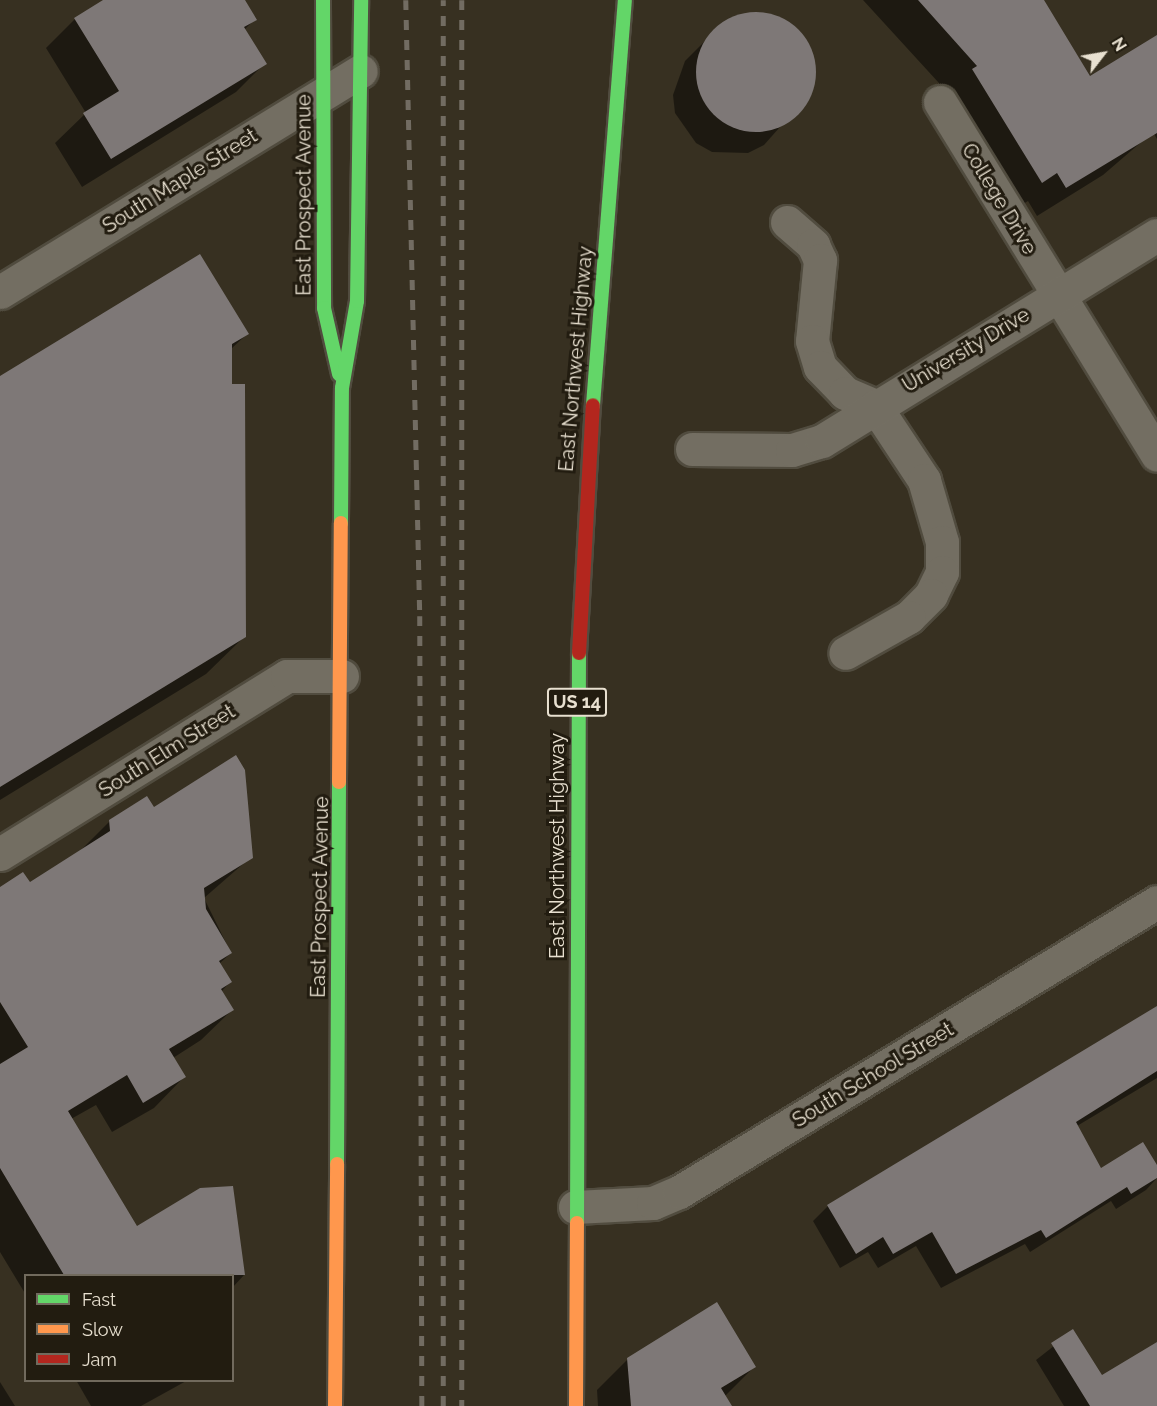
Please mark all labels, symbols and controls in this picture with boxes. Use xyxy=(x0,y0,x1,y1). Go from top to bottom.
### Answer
north arrow xyxy=(1073,24,1133,84)
text: N xyxy=(1108,34,1130,55)
street label: East Prospect Avenue xyxy=(292,94,316,296)
street label: South Maple Street xyxy=(98,124,262,238)
street label: College Drive xyxy=(956,139,1042,259)
street label: East Northwest Highway xyxy=(554,245,598,473)
street label: University Drive xyxy=(898,303,1034,397)
road number: US 14 xyxy=(546,687,608,717)
street label: South Elm Street xyxy=(95,700,239,802)
street label: East Northwest Highway xyxy=(545,733,569,959)
street label: East Prospect Avenue xyxy=(306,796,334,998)
street label: South School Street xyxy=(788,1017,958,1133)
legend xyxy=(24,1274,234,1382)
text: Fast xyxy=(82,1289,116,1310)
text: Slow xyxy=(82,1319,123,1340)
text: Jam xyxy=(82,1349,117,1370)

